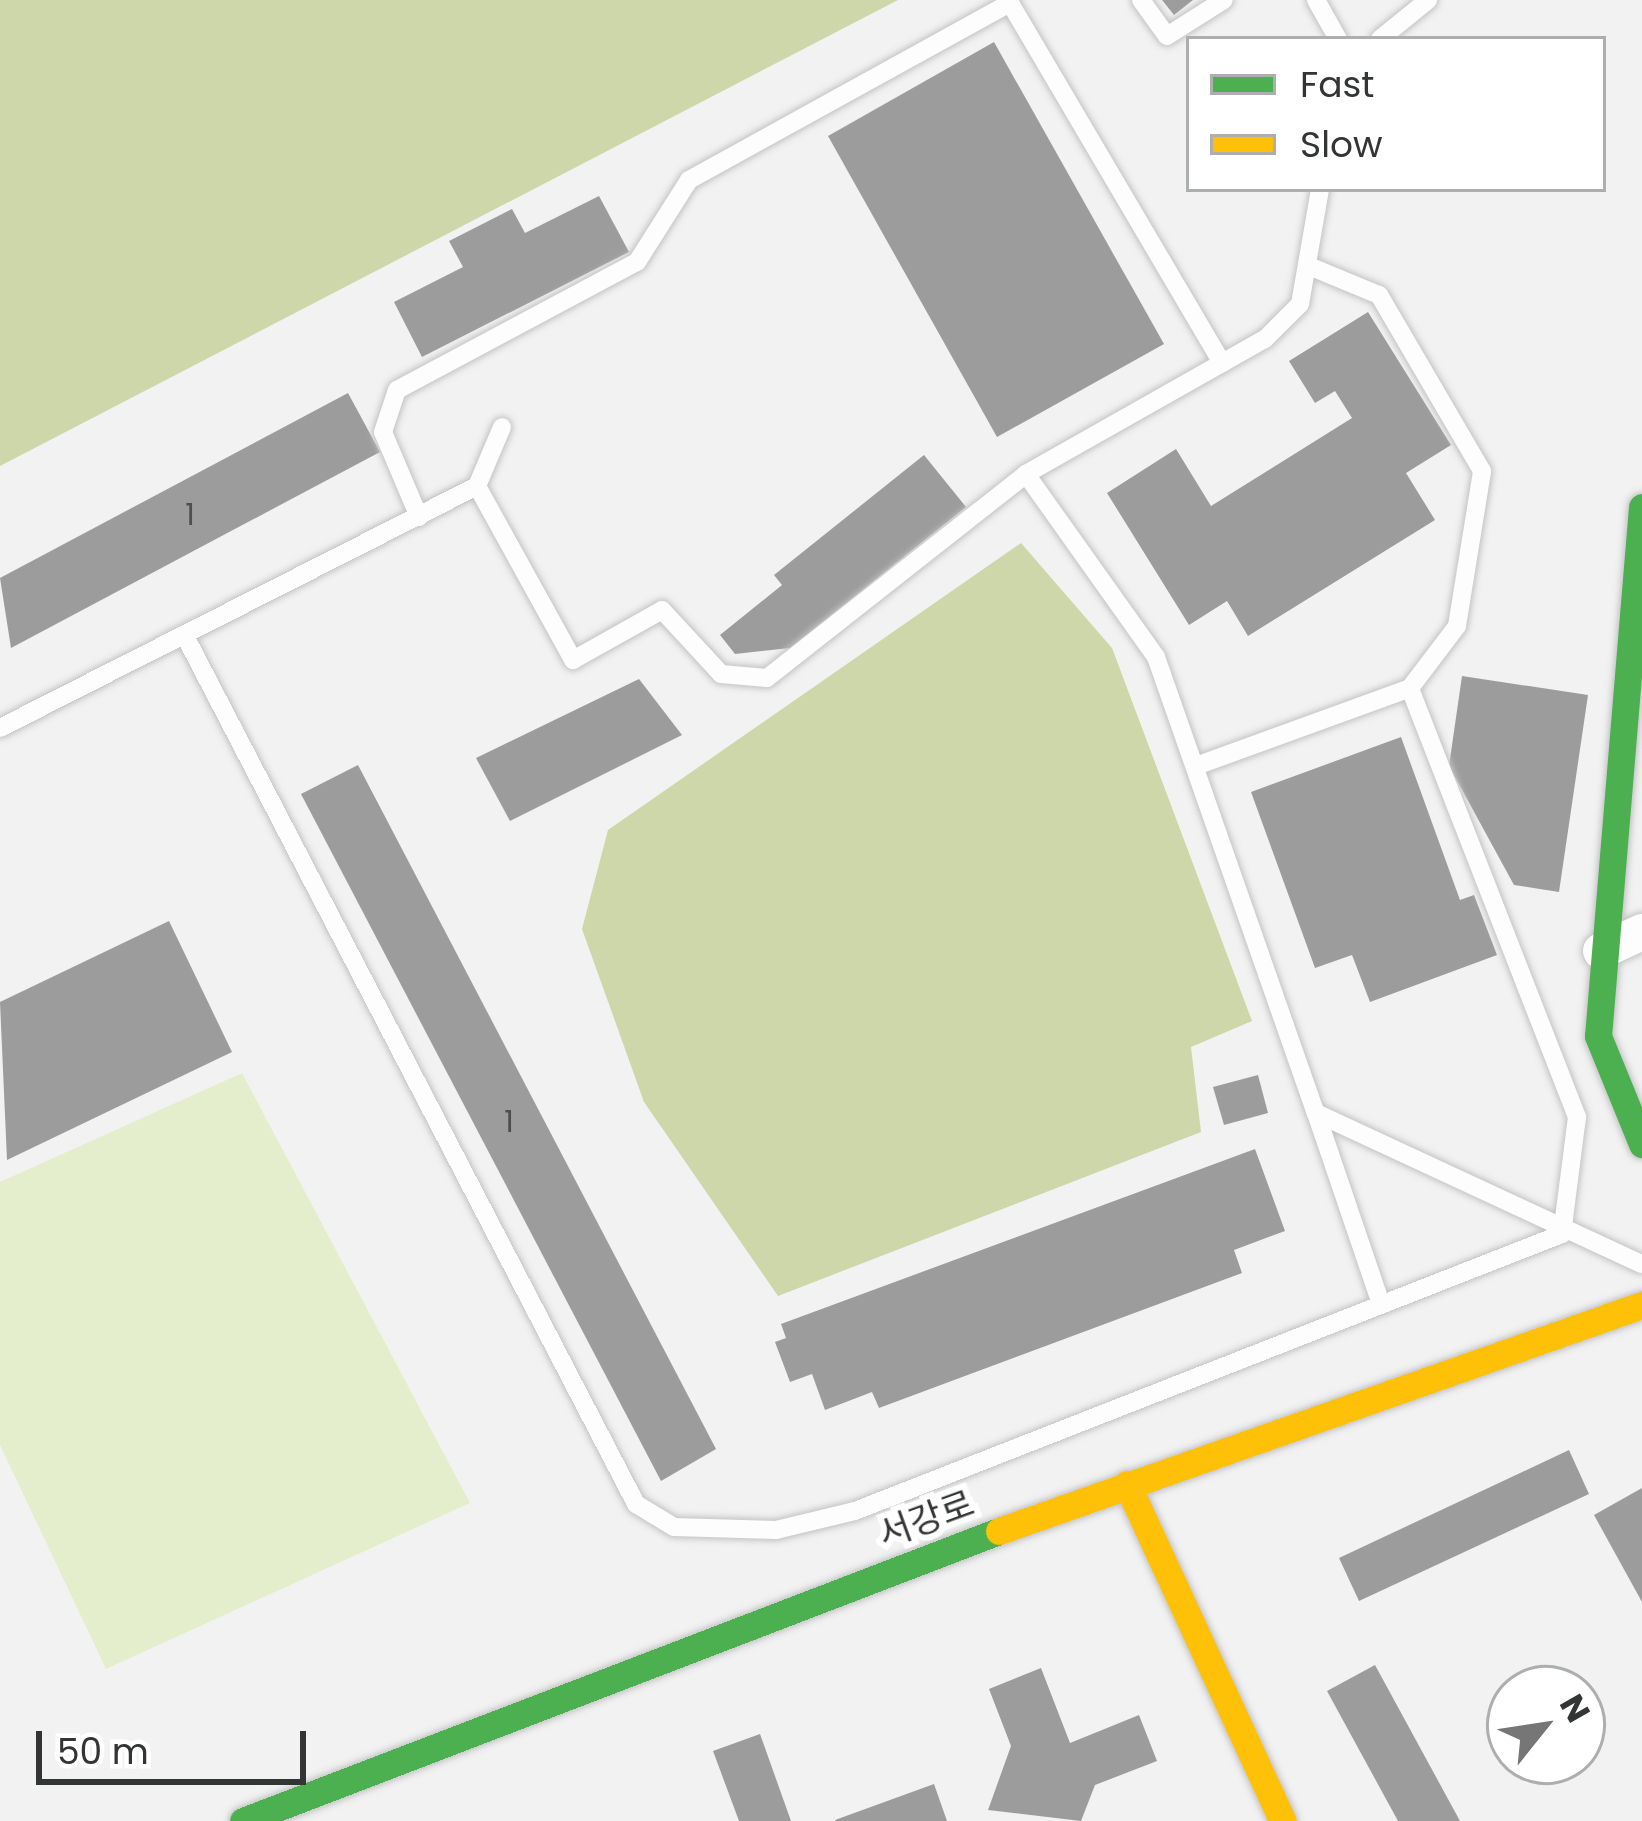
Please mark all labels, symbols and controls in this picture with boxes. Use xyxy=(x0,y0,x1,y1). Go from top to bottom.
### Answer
legend xyxy=(1186,36,1606,192)
text: Fast xyxy=(1300,59,1374,110)
text: Slow xyxy=(1300,119,1383,170)
house number: 1 xyxy=(185,497,195,533)
house number: 1 xyxy=(504,1104,514,1140)
street label: 서강로 xyxy=(872,1482,980,1556)
north arrow xyxy=(1486,1665,1606,1785)
text: N xyxy=(1548,1686,1602,1731)
scale bar xyxy=(42,1707,312,1781)
text: 50 m xyxy=(57,1726,149,1777)

